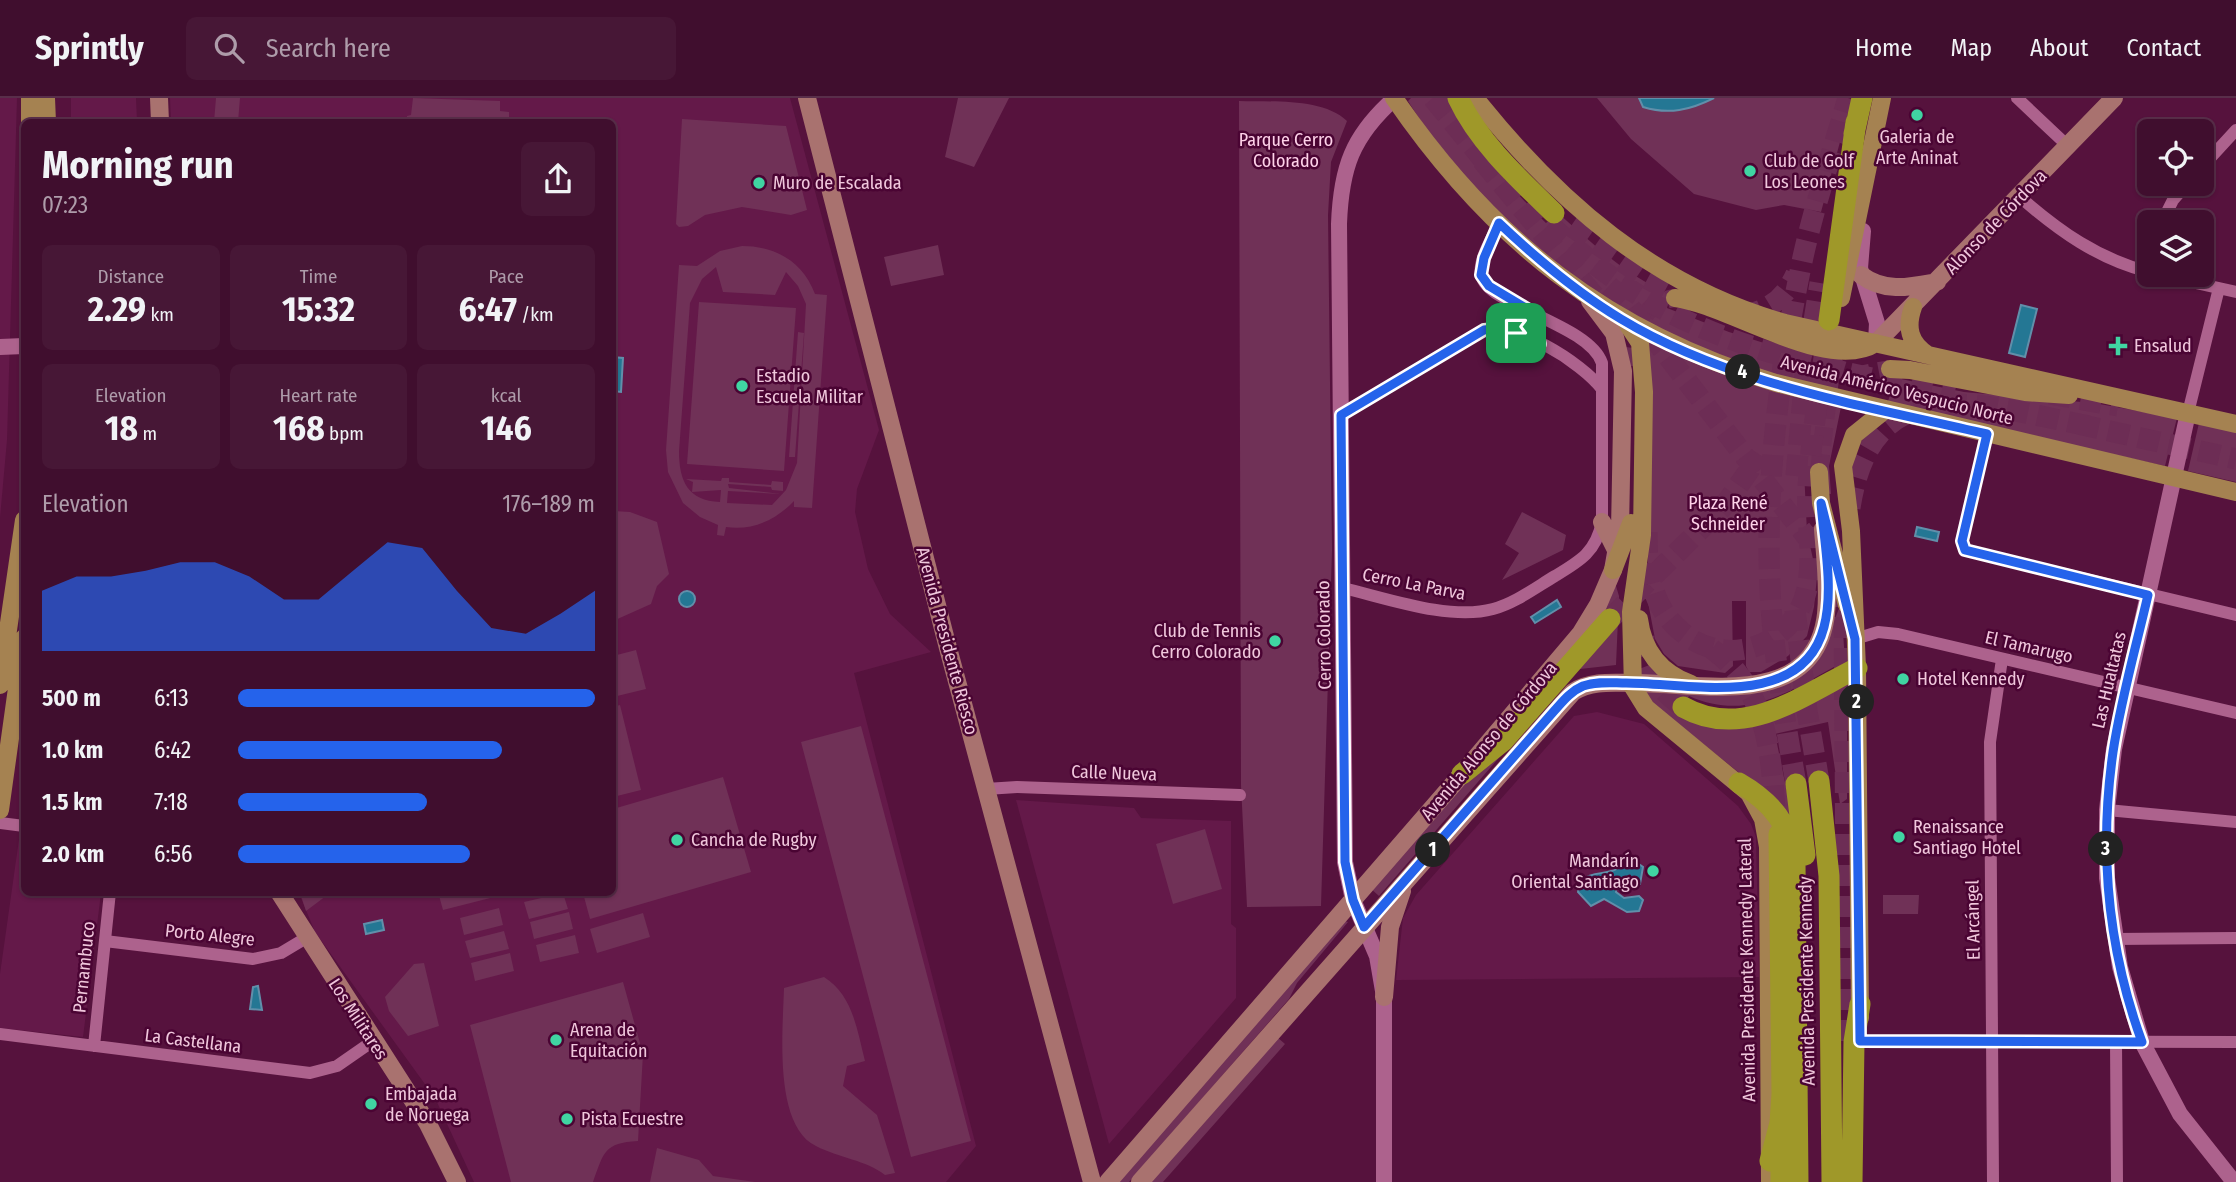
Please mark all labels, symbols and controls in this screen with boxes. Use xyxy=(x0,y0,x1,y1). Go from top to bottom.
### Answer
search box xyxy=(186,17,676,80)
text: Sprintly xyxy=(35,28,144,68)
icon: search xyxy=(210,29,248,67)
text: Search here xyxy=(266,33,391,64)
text: Home xyxy=(1855,34,1912,62)
text: Map xyxy=(1950,34,1992,62)
text: About xyxy=(2030,34,2088,62)
text: Contact xyxy=(2126,34,2201,62)
marker: Galeria de Arte Aninat xyxy=(1909,107,1925,123)
map controls xyxy=(2137,119,2214,287)
button: locate xyxy=(2137,119,2214,196)
place label: Galeria de Arte Aninat xyxy=(1876,126,1958,169)
park label: Parque Cerro Colorado xyxy=(1239,129,1333,172)
text: Morning run xyxy=(42,142,234,188)
button: share xyxy=(521,142,595,216)
place label: Club de Golf Los Leones xyxy=(1764,150,1855,193)
marker: Club de Golf Los Leones xyxy=(1742,163,1758,179)
street label: Alonso de Córdova xyxy=(1941,165,2052,279)
place label: Muro de Escalada xyxy=(773,172,902,194)
marker: Muro de Escalada xyxy=(751,175,767,191)
text: 07:23 xyxy=(42,191,88,219)
button: layers xyxy=(2137,210,2214,287)
text: Distance xyxy=(98,265,164,288)
text: Time xyxy=(300,265,337,288)
text: Pace xyxy=(488,265,524,288)
text: 2.29 xyxy=(88,288,146,330)
text: 15:32 xyxy=(282,288,355,330)
text: 6:47 xyxy=(459,288,517,330)
text: km xyxy=(146,303,174,326)
text: /km xyxy=(517,303,554,326)
pin xyxy=(1486,303,1546,363)
icon: arrive xyxy=(1497,314,1535,352)
place label: Ensalud xyxy=(2134,335,2192,357)
marker: Ensalud xyxy=(2108,336,2128,356)
street label: Avenida Américo Vespucio Norte xyxy=(1779,350,2015,430)
pin: 4 xyxy=(1726,354,1760,390)
text: 4 xyxy=(1738,360,1747,383)
place label: Estadio Escuela Militar xyxy=(756,365,864,408)
marker: Estadio Escuela Militar xyxy=(734,378,750,394)
text: Elevation xyxy=(95,384,167,407)
text: Heart rate xyxy=(279,384,358,407)
text: kcal xyxy=(491,384,522,407)
text: 18 xyxy=(105,407,138,449)
text: 168 xyxy=(273,407,325,449)
text: 146 xyxy=(481,407,532,449)
text: m xyxy=(138,422,157,445)
text: bpm xyxy=(325,422,364,445)
text: Elevation xyxy=(42,490,129,518)
text: 176–189 m xyxy=(502,490,595,518)
park label: Plaza René Schneider xyxy=(1688,492,1768,535)
street label: Avenida Presidente Riesco xyxy=(911,545,983,737)
street label: Cerro La Parva xyxy=(1361,563,1468,605)
street label: Cerro Colorado xyxy=(1312,580,1336,690)
place label: Club de Tennis Cerro Colorado xyxy=(1152,620,1261,663)
street label: El Tamarugo xyxy=(1983,626,2075,668)
street label: Las Hualtatas xyxy=(2087,629,2131,731)
marker: Club de Tennis Cerro Colorado xyxy=(1267,633,1283,649)
street label: Avenida Alonso de Córdova xyxy=(1416,657,1562,825)
place label: Hotel Kennedy xyxy=(1917,668,2025,690)
marker: Hotel Kennedy xyxy=(1895,671,1911,687)
text: 500 m xyxy=(42,684,101,712)
text: 6:13 xyxy=(154,684,189,712)
pin: 2 xyxy=(1840,684,1874,720)
text: 2 xyxy=(1852,690,1861,713)
text: 1.0 km xyxy=(42,736,103,764)
text: 6:42 xyxy=(154,736,191,764)
street label: Calle Nueva xyxy=(1071,761,1157,785)
text: 1.5 km xyxy=(42,788,103,816)
text: 7:18 xyxy=(154,788,188,816)
place label: Renaissance Santiago Hotel xyxy=(1913,816,2021,859)
place label: Cancha de Rugby xyxy=(691,829,817,851)
marker: Renaissance Santiago Hotel xyxy=(1891,829,1907,845)
marker: Cancha de Rugby xyxy=(669,832,685,848)
pin: 1 xyxy=(1416,832,1450,868)
pin: 3 xyxy=(2088,832,2124,866)
text: 3 xyxy=(2101,837,2110,860)
text: 1 xyxy=(1428,838,1437,861)
street label: Avenida Presidente Kennedy Lateral xyxy=(1734,838,1760,1102)
text: 2.0 km xyxy=(42,840,104,868)
text: 6:56 xyxy=(154,840,192,868)
place label: Mandarín Oriental Santiago xyxy=(1511,850,1639,893)
marker: Mandarín Oriental Santiago xyxy=(1645,863,1661,879)
street label: Avenida Presidente Kennedy xyxy=(1794,876,1820,1086)
street label: El Arcángel xyxy=(1961,879,1985,960)
street label: Porto Alegre xyxy=(164,919,256,951)
street label: Pernambuco xyxy=(68,920,100,1014)
street label: Los Militares xyxy=(324,974,393,1064)
place label: Arena de Equitación xyxy=(570,1019,647,1062)
street label: La Castellana xyxy=(143,1024,243,1058)
marker: Arena de Equitación xyxy=(548,1032,564,1048)
place label: Embajada de Noruega xyxy=(385,1083,470,1126)
marker: Embajada de Noruega xyxy=(363,1096,379,1112)
place label: Pista Ecuestre xyxy=(581,1108,684,1130)
marker: Pista Ecuestre xyxy=(559,1111,575,1127)

